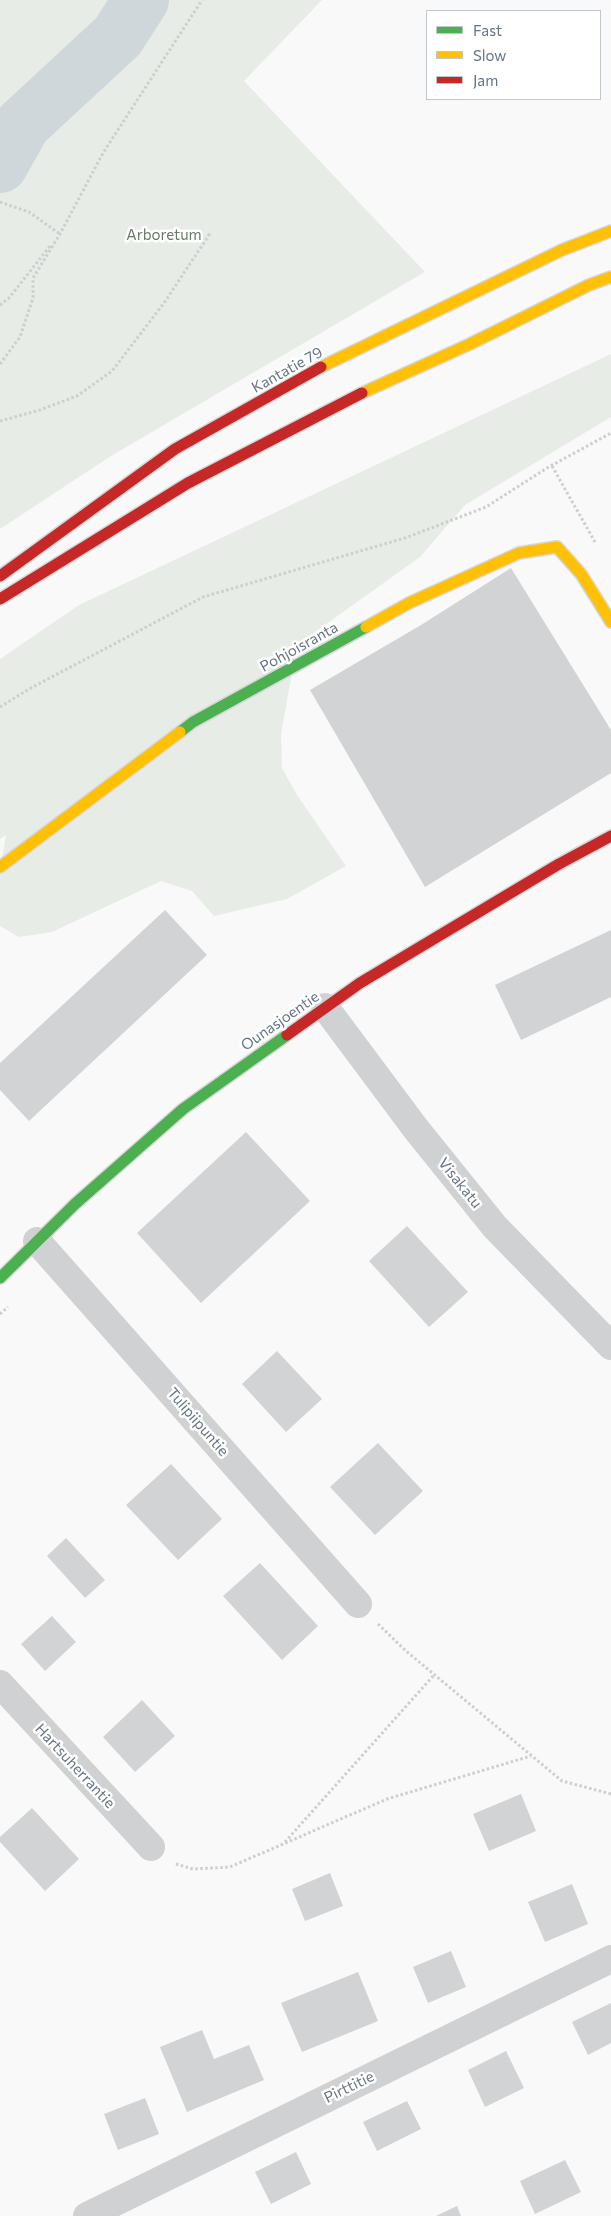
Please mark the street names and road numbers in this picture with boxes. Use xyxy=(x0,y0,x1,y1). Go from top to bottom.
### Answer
street label: Kantatie 79 xyxy=(248,343,326,397)
street label: Pohjoisranta xyxy=(257,618,341,676)
street label: Ounasjoentie xyxy=(238,987,322,1055)
street label: Visakatu xyxy=(434,1154,486,1212)
street label: Tulipiipuntie xyxy=(163,1384,233,1460)
street label: Hartsuherrantie xyxy=(31,1720,119,1812)
street label: Pirttitie xyxy=(321,2067,377,2107)

